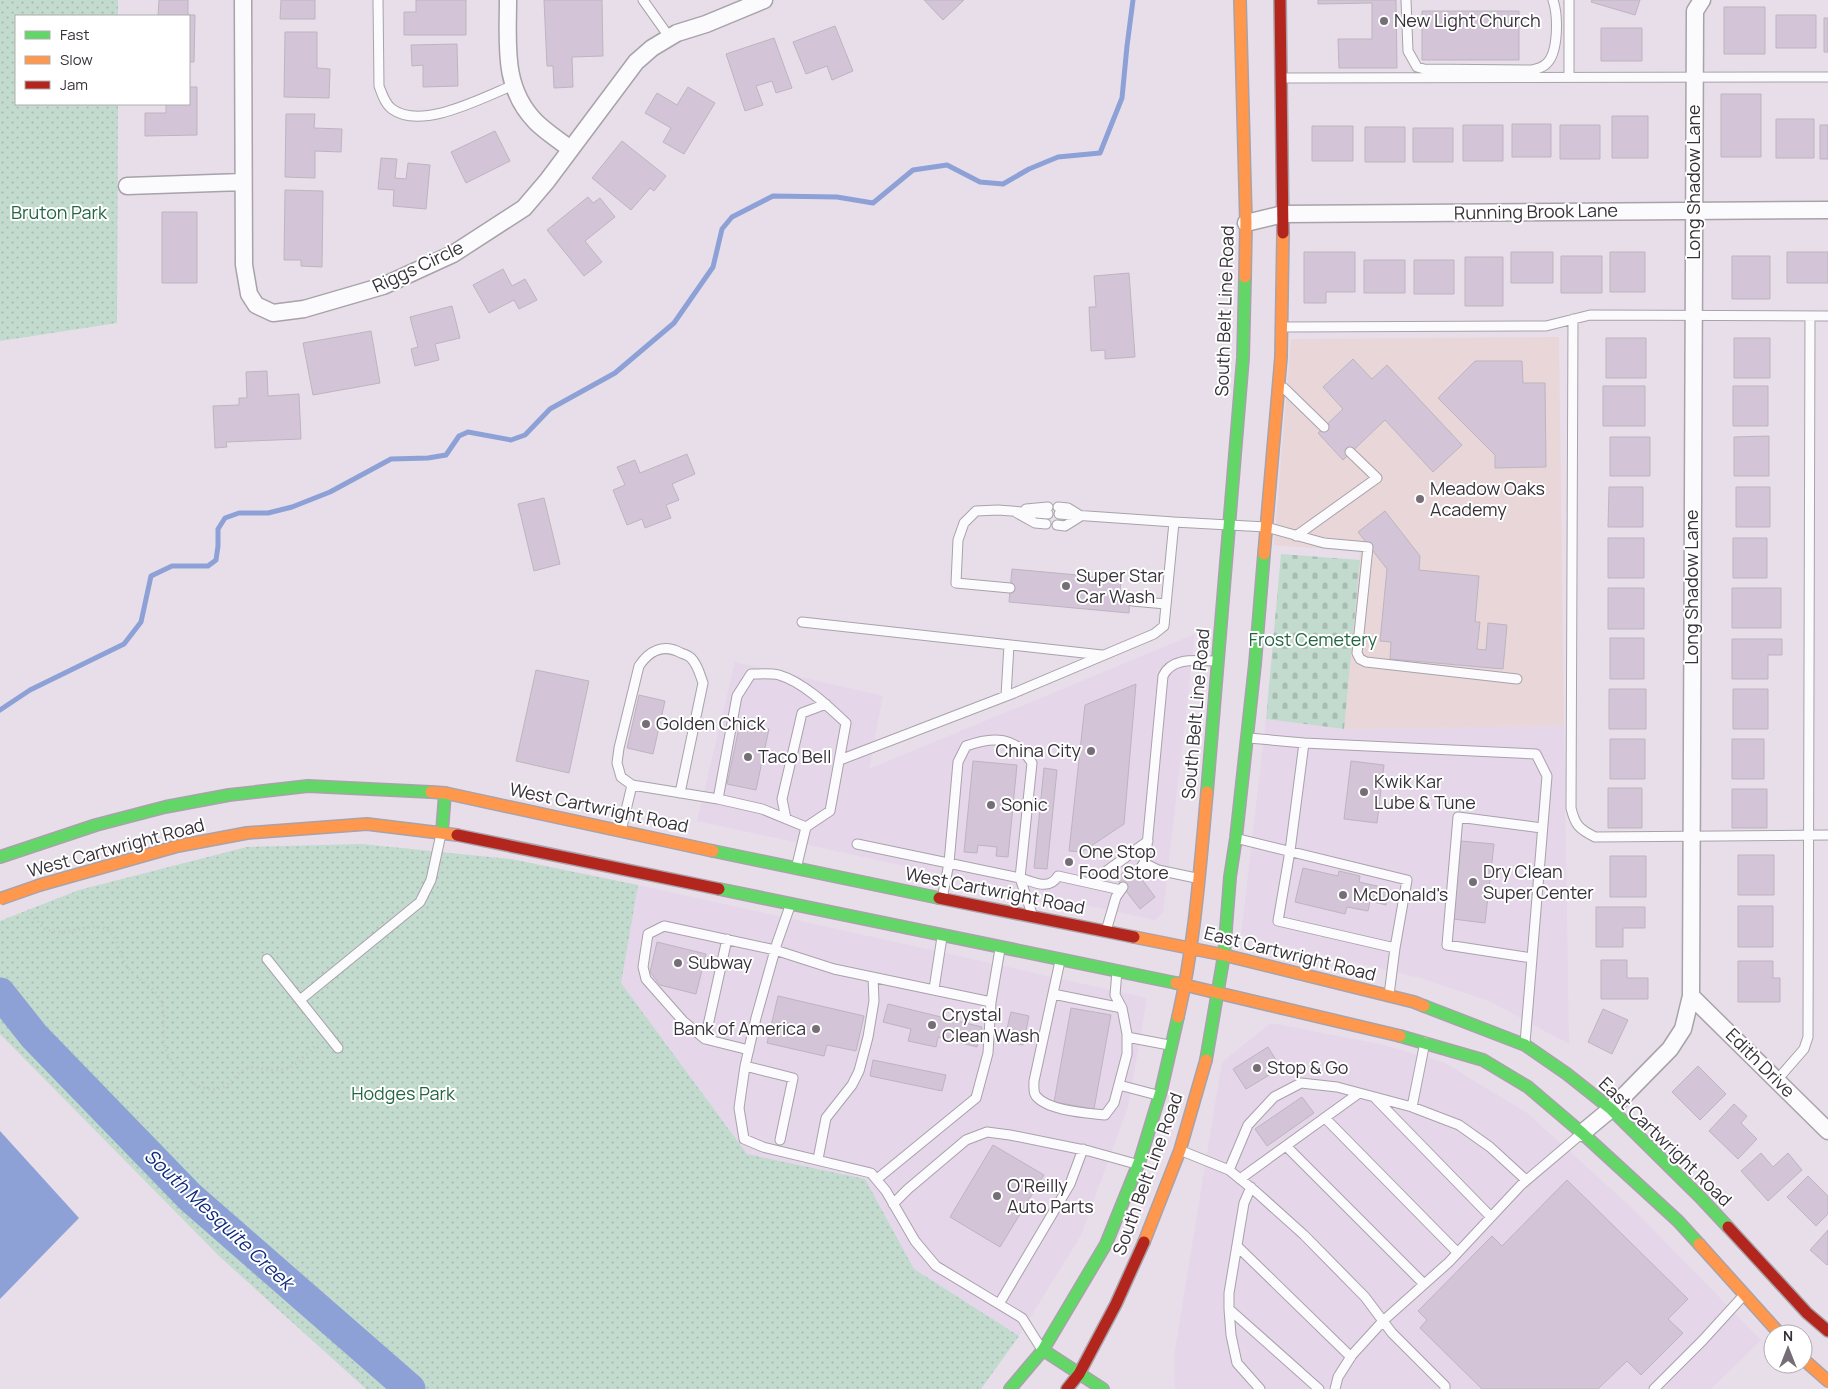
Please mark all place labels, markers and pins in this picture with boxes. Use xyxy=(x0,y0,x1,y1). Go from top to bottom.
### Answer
place label: New Light Church xyxy=(1394,8,1541,32)
marker: New Light Church xyxy=(1378,15,1390,27)
place label: Meadow Oaks Academy xyxy=(1430,476,1545,521)
marker: Meadow Oaks Academy xyxy=(1414,493,1426,505)
place label: Super Star Car Wash xyxy=(1076,563,1164,608)
marker: Super Star Car Wash xyxy=(1060,580,1072,592)
place label: Golden Chick xyxy=(656,711,766,735)
marker: Golden Chick xyxy=(640,718,652,730)
place label: China City xyxy=(995,738,1081,762)
place label: Taco Bell xyxy=(758,744,831,768)
marker: China City xyxy=(1085,745,1097,757)
marker: Taco Bell xyxy=(742,751,754,763)
place label: Kwik Kar Lube & Tune xyxy=(1374,769,1476,814)
marker: Kwik Kar Lube & Tune xyxy=(1358,786,1370,798)
place label: Sonic xyxy=(1001,792,1048,816)
marker: Sonic xyxy=(985,799,997,811)
place label: One Stop Food Store xyxy=(1079,839,1169,884)
marker: One Stop Food Store xyxy=(1063,856,1075,868)
place label: Dry Clean Super Center xyxy=(1483,859,1594,904)
marker: Dry Clean Super Center xyxy=(1467,876,1479,888)
place label: McDonald's xyxy=(1353,882,1448,906)
marker: McDonald's xyxy=(1337,889,1349,901)
place label: Subway xyxy=(688,950,753,974)
marker: Subway xyxy=(672,957,684,969)
place label: Crystal Clean Wash xyxy=(942,1002,1040,1047)
place label: Bank of America xyxy=(673,1016,806,1040)
marker: Crystal Clean Wash xyxy=(926,1019,938,1031)
marker: Bank of America xyxy=(810,1023,822,1035)
place label: Stop & Go xyxy=(1267,1055,1349,1079)
marker: Stop & Go xyxy=(1251,1062,1263,1074)
place label: O'Reilly Auto Parts xyxy=(1007,1173,1094,1218)
marker: O'Reilly Auto Parts xyxy=(991,1190,1003,1202)

